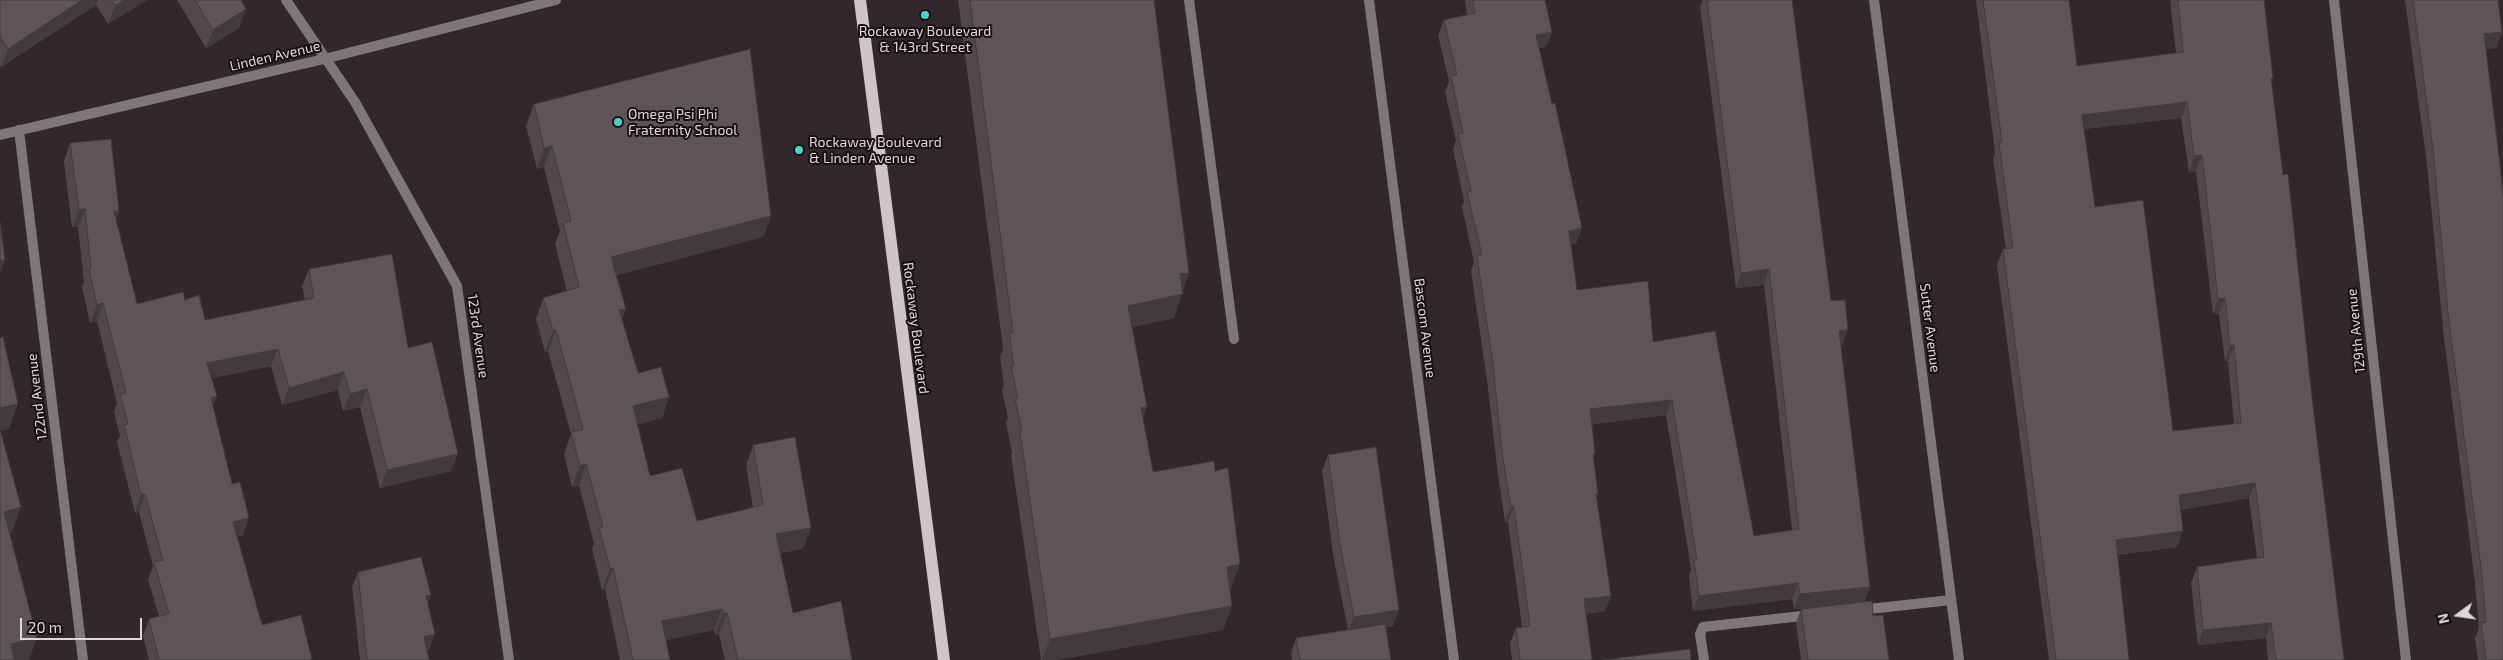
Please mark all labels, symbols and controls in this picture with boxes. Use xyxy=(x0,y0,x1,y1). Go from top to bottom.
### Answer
marker: Rockaway Boulevard & 143rd Street xyxy=(919,9,931,21)
place label: Rockaway Boulevard & 143rd Street xyxy=(859,23,991,56)
street label: Linden Avenue xyxy=(228,37,322,75)
place label: Omega Psi Phi Fraternity School xyxy=(628,106,737,138)
marker: Omega Psi Phi Fraternity School xyxy=(612,116,624,128)
place label: Rockaway Boulevard & Linden Avenue xyxy=(809,134,942,166)
marker: Rockaway Boulevard & Linden Avenue xyxy=(793,144,805,156)
street label: Rockaway Boulevard xyxy=(900,261,932,395)
street label: Bascom Avenue xyxy=(1411,277,1439,379)
street label: Sutter Avenue xyxy=(1916,282,1944,374)
street label: 129th Avenue xyxy=(2343,288,2369,374)
street label: 123rd Avenue xyxy=(464,293,492,379)
street label: 122nd Avenue xyxy=(23,353,51,441)
north arrow xyxy=(2433,590,2483,640)
scale bar xyxy=(22,608,145,640)
text: N xyxy=(2433,612,2452,626)
text: 20 m xyxy=(28,618,62,636)

